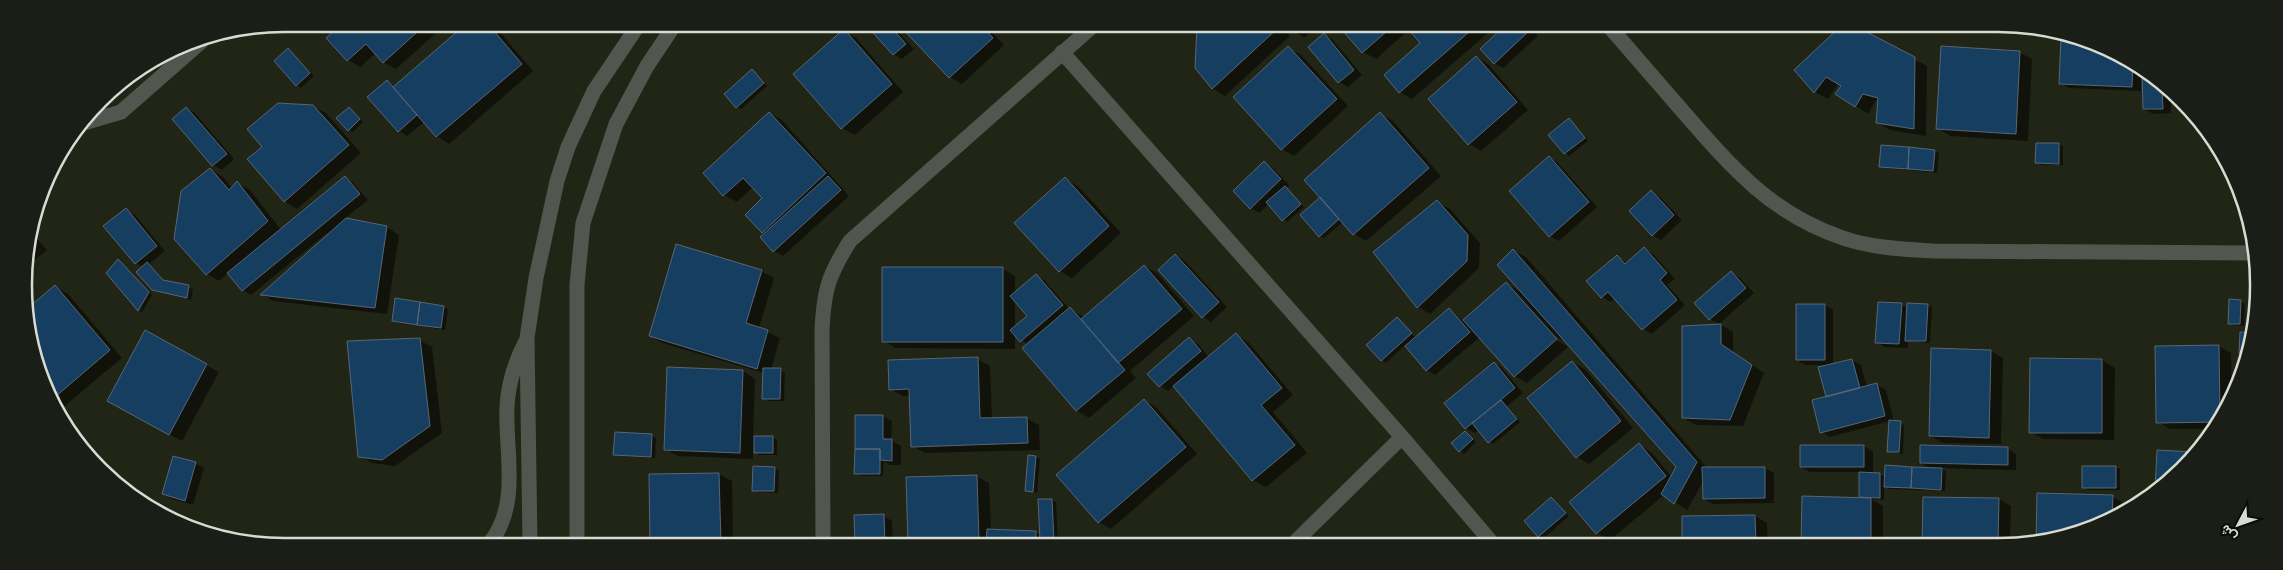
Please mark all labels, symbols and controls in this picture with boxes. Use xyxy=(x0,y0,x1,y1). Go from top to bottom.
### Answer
north arrow xyxy=(2213,500,2263,550)
text: ش xyxy=(2216,520,2242,546)

